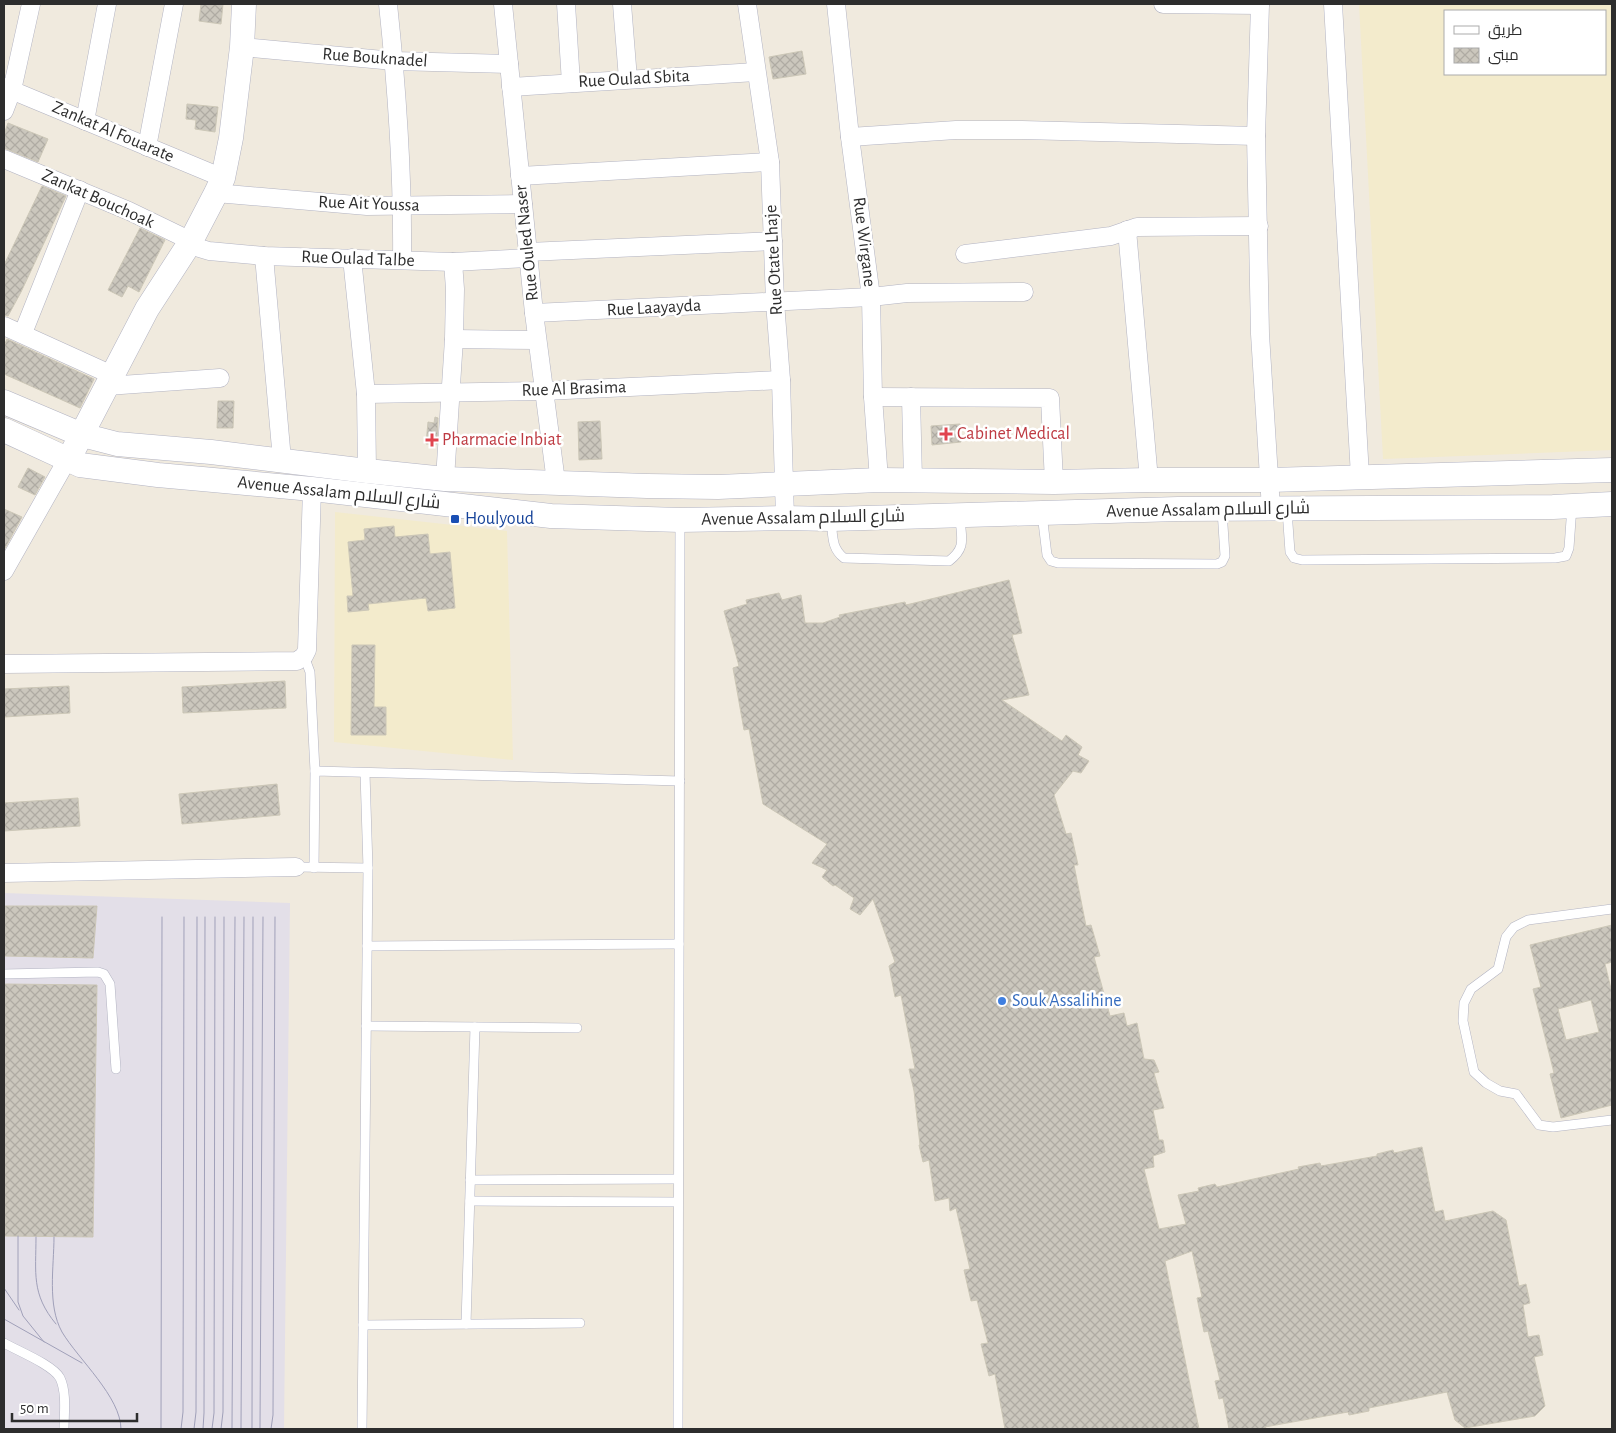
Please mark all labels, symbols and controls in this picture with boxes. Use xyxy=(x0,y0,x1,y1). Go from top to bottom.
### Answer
legend xyxy=(1444,10,1606,75)
text: طريق xyxy=(1488,23,1522,40)
street label: Rue Bouknadel xyxy=(322,45,428,71)
text: مبنى xyxy=(1488,48,1519,65)
street label: Rue Oulad Sbita xyxy=(578,67,690,91)
street label: Zankat Al Fouarate xyxy=(49,98,177,166)
street label: Zankat Bouchoak xyxy=(39,166,158,232)
street label: Rue Ouled Naser xyxy=(512,184,542,302)
street label: Rue Ait Youssa xyxy=(318,193,420,215)
street label: Rue Wirgane xyxy=(850,196,878,288)
street label: Rue Otate Lhaje xyxy=(762,204,786,316)
street label: Rue Oulad Talbe xyxy=(301,248,415,270)
street label: Rue Laayayda xyxy=(606,297,702,319)
street label: Rue Al Brasima xyxy=(521,378,627,400)
place label: Cabinet Medical xyxy=(957,425,1070,443)
marker: Cabinet Medical xyxy=(939,427,953,441)
place label: Pharmacie Inbiat xyxy=(442,431,562,449)
marker: Pharmacie Inbiat xyxy=(426,434,438,446)
street label: Avenue Assalam شارع السلام xyxy=(236,472,441,515)
street label: Avenue Assalam شارع السلام xyxy=(1106,498,1310,523)
street label: Avenue Assalam شارع السلام xyxy=(701,506,905,531)
place label: Houlyoud xyxy=(465,510,534,528)
marker: Houlyoud xyxy=(449,513,461,525)
place label: Souk Assalihine xyxy=(1012,992,1121,1010)
marker: Souk Assalihine xyxy=(996,995,1008,1007)
scale bar xyxy=(12,1390,138,1422)
text: 50 m xyxy=(20,1401,49,1416)

